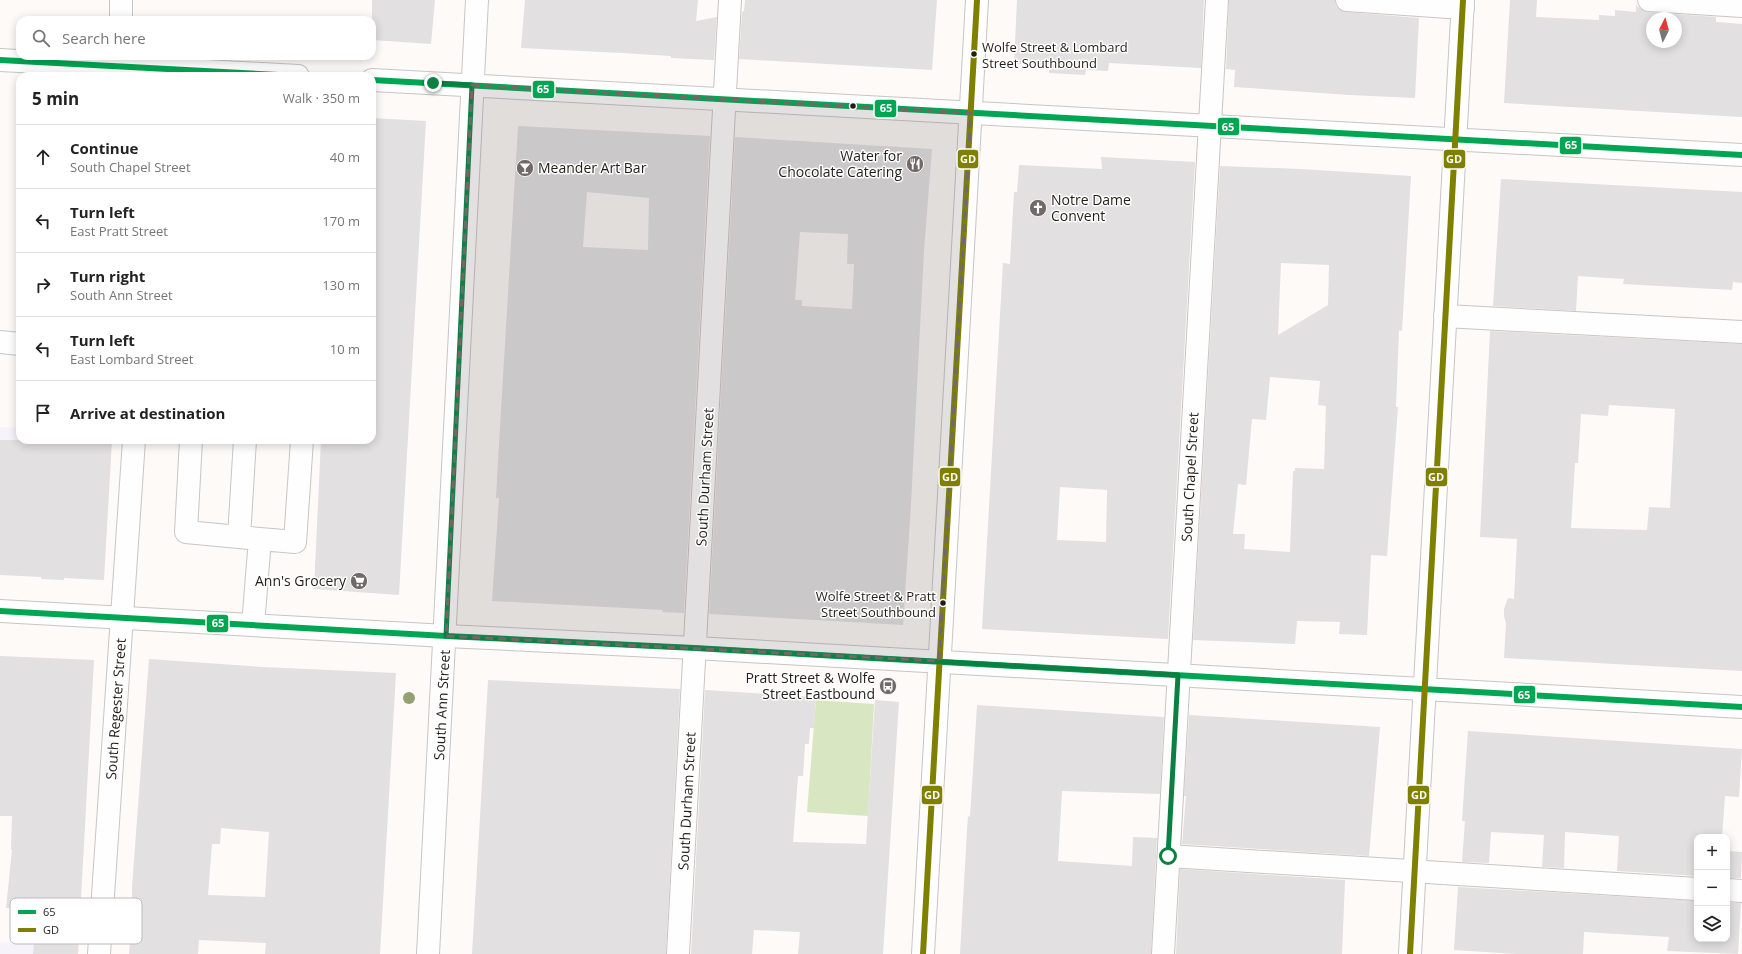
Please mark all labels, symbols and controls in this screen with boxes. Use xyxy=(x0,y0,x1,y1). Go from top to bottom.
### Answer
north arrow xyxy=(1646,12,1682,48)
search box xyxy=(16,16,376,60)
icon: search xyxy=(30,27,52,49)
text: Search here xyxy=(62,28,146,48)
place label: Wolfe Street & Lombard Street Southbound xyxy=(982,38,1128,72)
marker: Wolfe Street & Lombard Street Southbound xyxy=(969,49,979,59)
route end xyxy=(424,74,442,92)
line badge: 65 xyxy=(532,80,555,99)
text: 65 xyxy=(537,81,549,96)
text: 5 min xyxy=(32,87,79,110)
text: Walk · 350 m xyxy=(283,89,360,107)
line badge: 65 xyxy=(874,99,897,118)
text: 65 xyxy=(880,100,892,115)
unlabelled marker xyxy=(848,101,858,111)
line badge: 65 xyxy=(1217,117,1240,136)
text: 65 xyxy=(1222,119,1234,134)
line badge: 65 xyxy=(1559,136,1582,155)
text: 65 xyxy=(1565,137,1577,152)
text: Continue xyxy=(70,138,138,158)
icon: ahead xyxy=(32,146,54,168)
place label: Water for Chocolate Catering xyxy=(778,146,902,181)
text: 40 m xyxy=(330,148,360,166)
line badge: GD xyxy=(957,149,979,169)
line badge: GD xyxy=(1443,149,1466,169)
text: GD xyxy=(960,151,976,166)
text: GD xyxy=(1446,151,1462,166)
restaurant icon: Water for Chocolate Catering xyxy=(905,154,925,174)
text: South Chapel Street xyxy=(70,158,191,176)
bar icon: Meander Art Bar xyxy=(515,158,535,178)
place label: Meander Art Bar xyxy=(538,158,647,177)
place label: Notre Dame Convent xyxy=(1051,190,1131,225)
church icon: Notre Dame Convent xyxy=(1028,198,1048,218)
text: Turn left xyxy=(70,202,135,222)
icon: left xyxy=(32,210,54,232)
text: 170 m xyxy=(322,212,360,230)
text: East Pratt Street xyxy=(70,222,168,240)
text: Turn right xyxy=(70,266,145,286)
icon: right xyxy=(32,274,54,296)
text: 130 m xyxy=(322,276,360,294)
text: South Ann Street xyxy=(70,286,173,304)
text: Turn left xyxy=(70,330,135,350)
icon: left xyxy=(32,338,54,360)
text: 10 m xyxy=(330,340,360,358)
text: East Lombard Street xyxy=(70,350,193,368)
icon: arrive xyxy=(32,402,54,424)
text: Arrive at destination xyxy=(70,403,225,423)
street label: South Durham Street xyxy=(691,407,718,547)
street label: South Chapel Street xyxy=(1177,412,1202,542)
line badge: GD xyxy=(939,467,961,487)
line badge: GD xyxy=(1425,467,1448,487)
text: GD xyxy=(942,469,958,484)
text: GD xyxy=(1428,469,1444,484)
place label: Ann's Grocery xyxy=(255,571,347,590)
supermarket icon: Ann's Grocery xyxy=(349,571,369,591)
place label: Wolfe Street & Pratt Street Southbound xyxy=(816,587,936,621)
marker: Wolfe Street & Pratt Street Southbound xyxy=(938,598,948,608)
line badge: 65 xyxy=(206,614,229,633)
text: 65 xyxy=(212,615,224,630)
street label: South Regester Street xyxy=(101,638,130,780)
street label: South Ann Street xyxy=(429,649,454,761)
place label: Pratt Street & Wolfe Street Eastbound xyxy=(745,668,875,703)
bus stop icon: Pratt Street & Wolfe Street Eastbound xyxy=(878,676,898,696)
line badge: 65 xyxy=(1513,685,1536,704)
text: 65 xyxy=(1518,687,1530,702)
street label: South Durham Street xyxy=(673,731,700,871)
line badge: GD xyxy=(921,785,943,805)
line badge: GD xyxy=(1407,785,1430,805)
text: GD xyxy=(924,787,940,802)
text: GD xyxy=(1411,787,1427,802)
map controls xyxy=(1694,834,1730,942)
button: + xyxy=(1694,834,1730,870)
route start xyxy=(1159,847,1177,865)
button: − xyxy=(1694,870,1730,906)
legend xyxy=(10,898,142,944)
text: 65 xyxy=(43,904,56,919)
button: layers xyxy=(1694,906,1730,942)
text: GD xyxy=(43,922,59,937)

